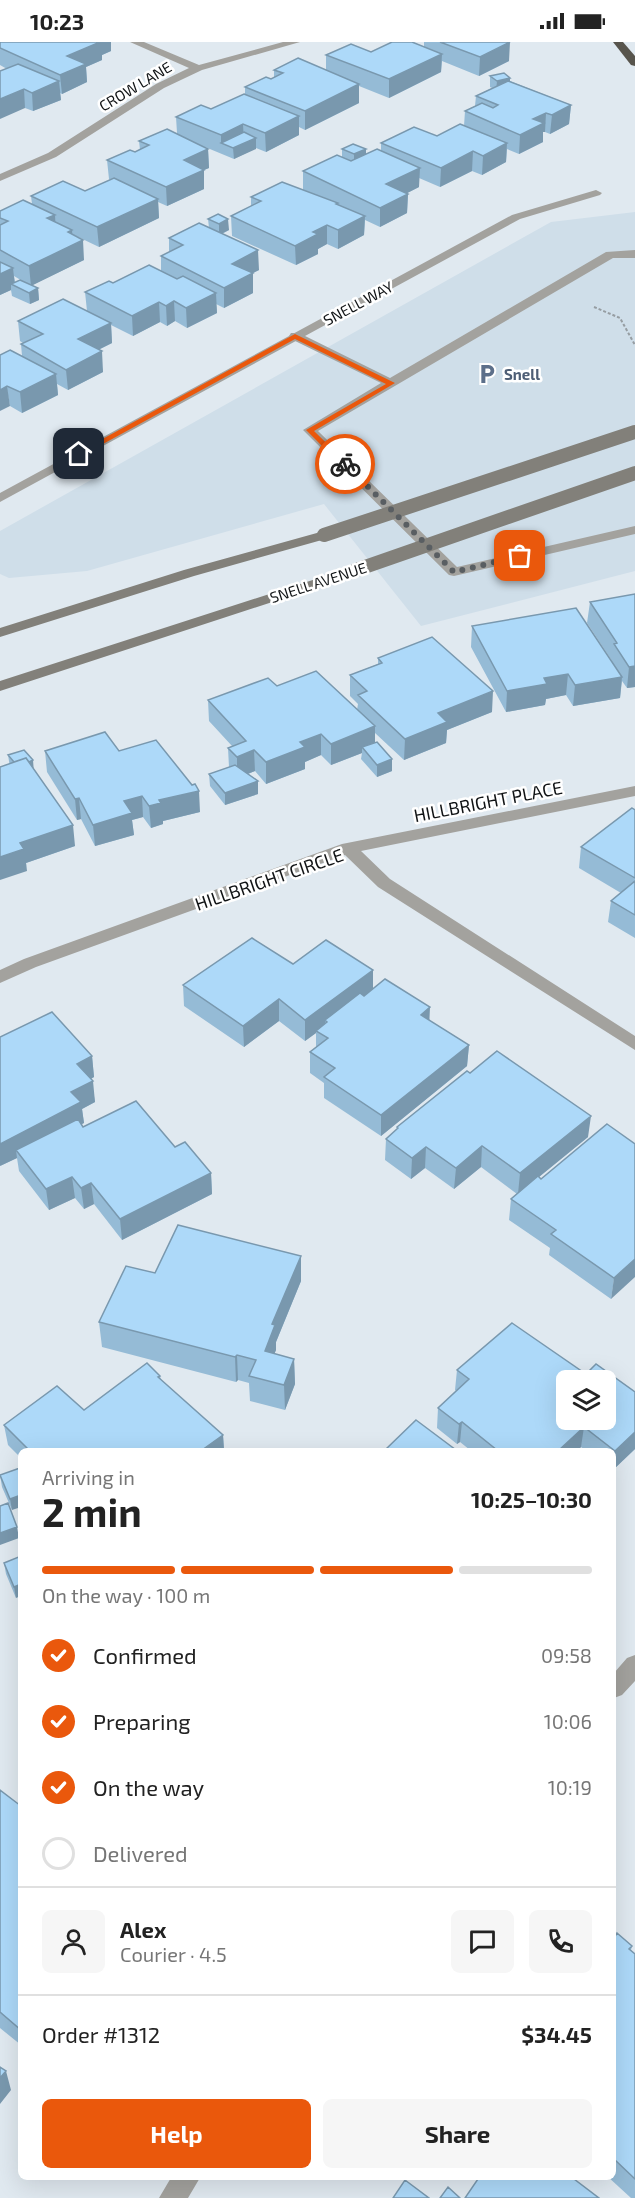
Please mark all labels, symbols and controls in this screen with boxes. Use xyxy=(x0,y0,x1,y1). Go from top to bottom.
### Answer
text: 10:23 xyxy=(30,8,84,34)
street label: CROW LANE xyxy=(96,57,174,115)
street label: SNELL WAY xyxy=(320,277,396,329)
parking icon: Snell xyxy=(475,362,499,386)
place label: Snell xyxy=(504,365,540,383)
pin xyxy=(53,428,104,479)
courier xyxy=(315,434,375,494)
icon: home xyxy=(62,437,95,470)
icon: bike xyxy=(329,448,362,481)
pin xyxy=(494,530,545,581)
icon: bag xyxy=(503,539,536,572)
street label: SNELL AVENUE xyxy=(267,558,369,606)
street label: HILLBRIGHT PLACE xyxy=(412,776,564,826)
street label: HILLBRIGHT CIRCLE xyxy=(192,843,346,915)
map controls xyxy=(556,1370,616,1430)
button: layers xyxy=(556,1370,616,1430)
text: Arriving in xyxy=(42,1465,135,1489)
text: 10:25–10:30 xyxy=(471,1486,592,1512)
text: 2 min xyxy=(42,1488,142,1535)
text: On the way · 100 m xyxy=(42,1583,210,1607)
icon: check xyxy=(42,1639,75,1672)
text: Confirmed xyxy=(93,1642,197,1668)
text: 09:58 xyxy=(541,1643,592,1667)
icon: check xyxy=(42,1705,75,1738)
text: Preparing xyxy=(93,1708,191,1734)
text: 10:06 xyxy=(544,1709,592,1733)
icon: check xyxy=(42,1771,75,1804)
text: On the way xyxy=(93,1774,204,1800)
text: 10:19 xyxy=(548,1775,592,1799)
text: Delivered xyxy=(93,1840,188,1866)
button: person xyxy=(42,1910,105,1973)
button: chat xyxy=(451,1910,514,1973)
button: phone xyxy=(529,1910,592,1973)
text: Alex xyxy=(120,1916,166,1942)
text: Courier · 4.5 xyxy=(120,1942,227,1966)
text: Order #1312 xyxy=(42,2021,160,2047)
text: $34.45 xyxy=(521,2021,592,2047)
button: Help xyxy=(42,2099,311,2168)
button: Share xyxy=(323,2099,592,2168)

